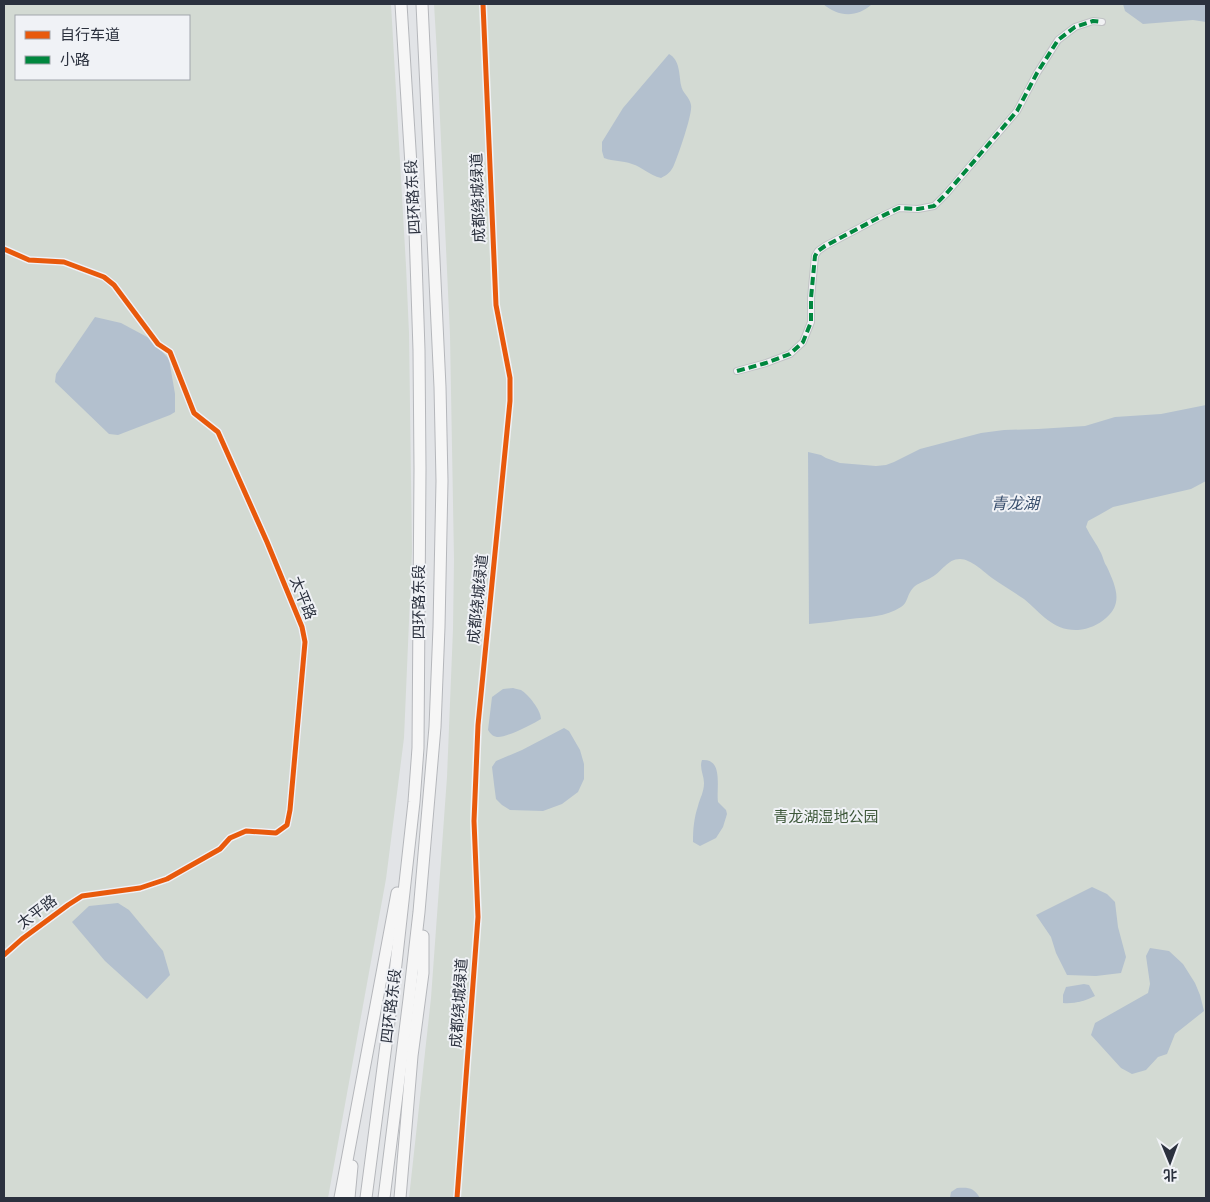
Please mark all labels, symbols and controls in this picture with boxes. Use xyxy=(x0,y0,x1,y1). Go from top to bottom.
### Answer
legend xyxy=(15,15,190,80)
text: 自行车道 xyxy=(60,26,120,44)
text: 小路 xyxy=(60,51,90,69)
street label: 成都绕城绿道 xyxy=(467,153,489,243)
street label: 四环路东段 xyxy=(402,159,424,235)
water label: 青龙湖 xyxy=(991,494,1042,513)
street label: 成都绕城绿道 xyxy=(464,553,492,645)
street label: 四环路东段 xyxy=(410,564,428,640)
street label: 太平路 xyxy=(286,574,320,622)
park label: 青龙湖湿地公园 xyxy=(773,808,879,826)
street label: 太平路 xyxy=(14,891,60,933)
street label: 成都绕城绿道 xyxy=(447,957,471,1049)
street label: 四环路东段 xyxy=(377,968,405,1044)
north arrow xyxy=(1145,1137,1195,1187)
text: 北 xyxy=(1163,1166,1177,1183)

